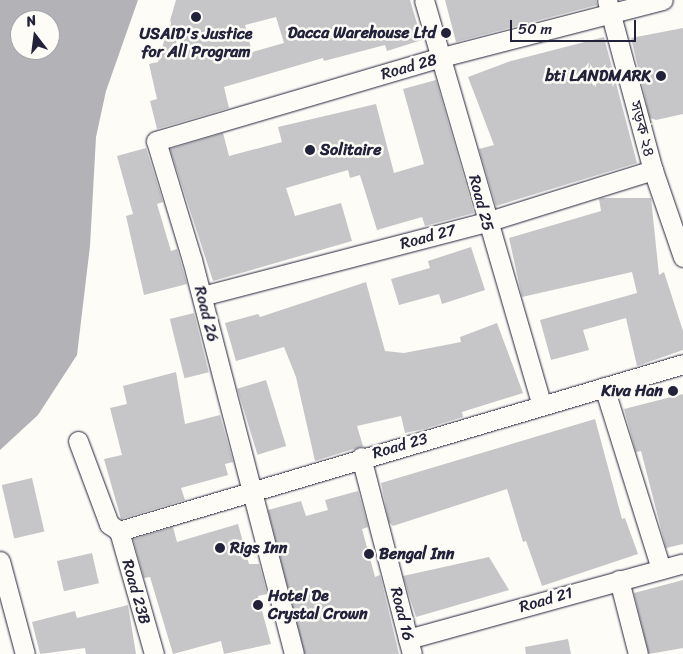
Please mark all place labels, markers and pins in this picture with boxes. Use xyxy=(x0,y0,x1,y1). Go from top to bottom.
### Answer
marker: USAID's Justice for All Program xyxy=(190,11,202,23)
place label: Dacca Warehouse Ltd xyxy=(288,23,436,43)
place label: USAID's Justice for All Program xyxy=(139,24,253,62)
marker: Dacca Warehouse Ltd xyxy=(440,27,452,39)
place label: bti LANDMARK xyxy=(545,66,651,86)
marker: bti LANDMARK xyxy=(655,70,667,82)
place label: Solitaire xyxy=(320,140,381,160)
marker: Solitaire xyxy=(304,144,316,156)
place label: Kiva Han xyxy=(601,381,663,401)
marker: Kiva Han xyxy=(667,385,679,397)
place label: Rigs Inn xyxy=(230,538,287,558)
marker: Rigs Inn xyxy=(214,542,226,554)
place label: Bengal Inn xyxy=(379,544,454,564)
marker: Bengal Inn xyxy=(363,548,375,560)
place label: Hotel De Crystal Crown xyxy=(268,586,368,624)
marker: Hotel De Crystal Crown xyxy=(252,599,264,611)

